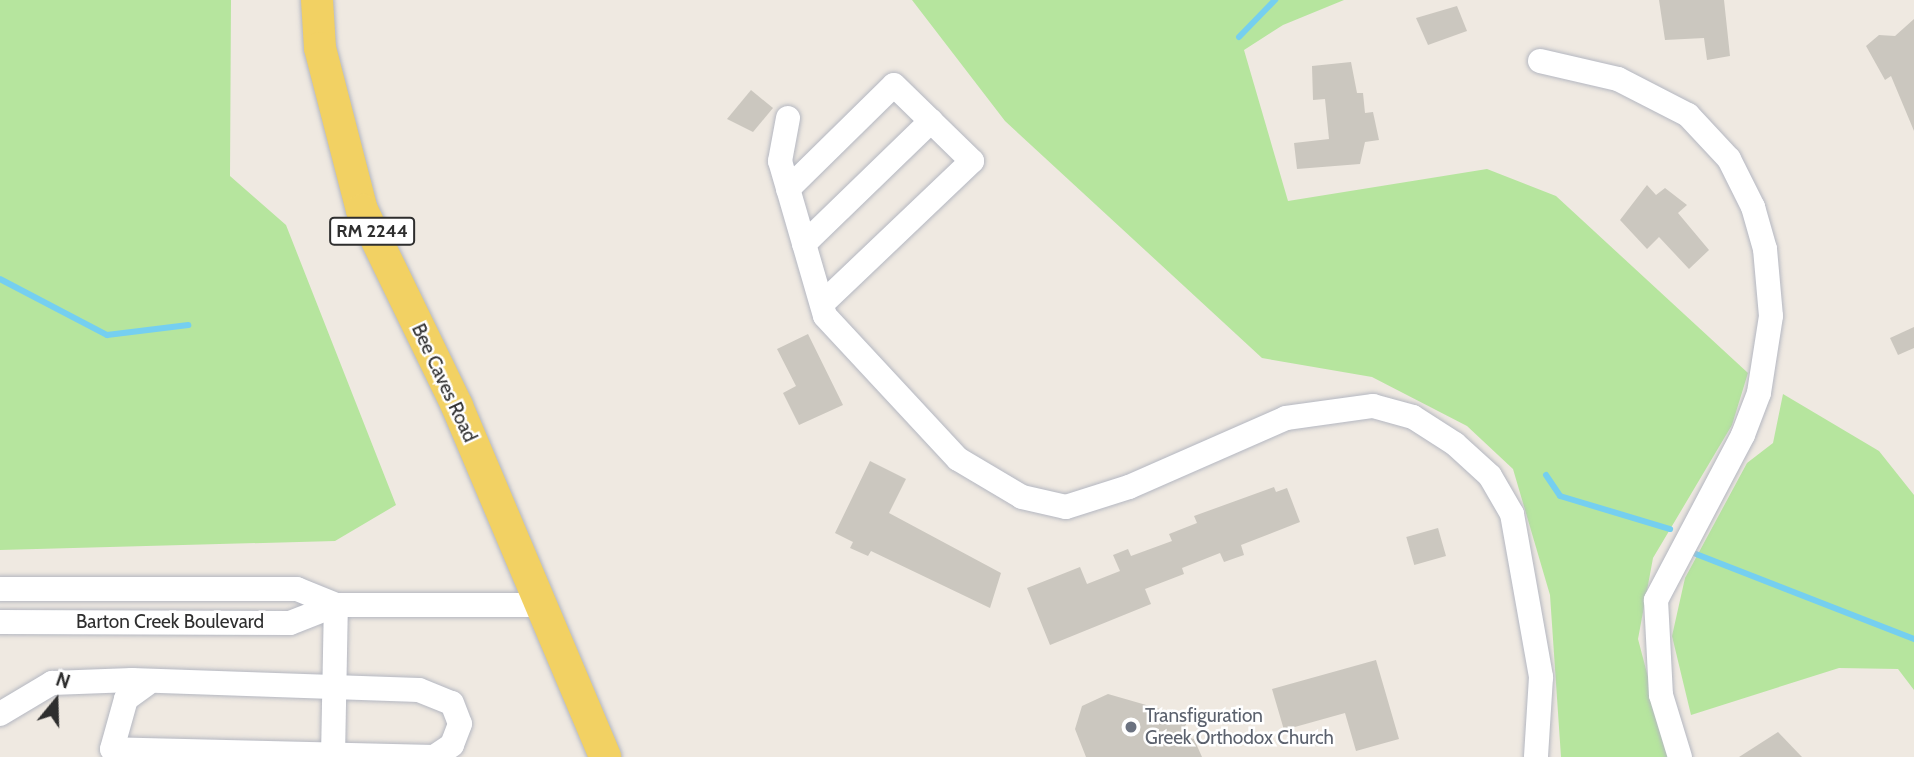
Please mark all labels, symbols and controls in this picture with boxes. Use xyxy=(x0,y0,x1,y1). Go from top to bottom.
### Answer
road number: RM 2244 xyxy=(328,216,416,246)
street label: Bee Caves Road xyxy=(407,320,481,446)
street label: Barton Creek Boulevard xyxy=(76,611,264,633)
north arrow xyxy=(21,666,91,736)
text: N xyxy=(53,668,73,694)
place label: Transfiguration Greek Orthodox Church xyxy=(1145,705,1334,749)
marker: Transfiguration Greek Orthodox Church xyxy=(1123,719,1139,735)

